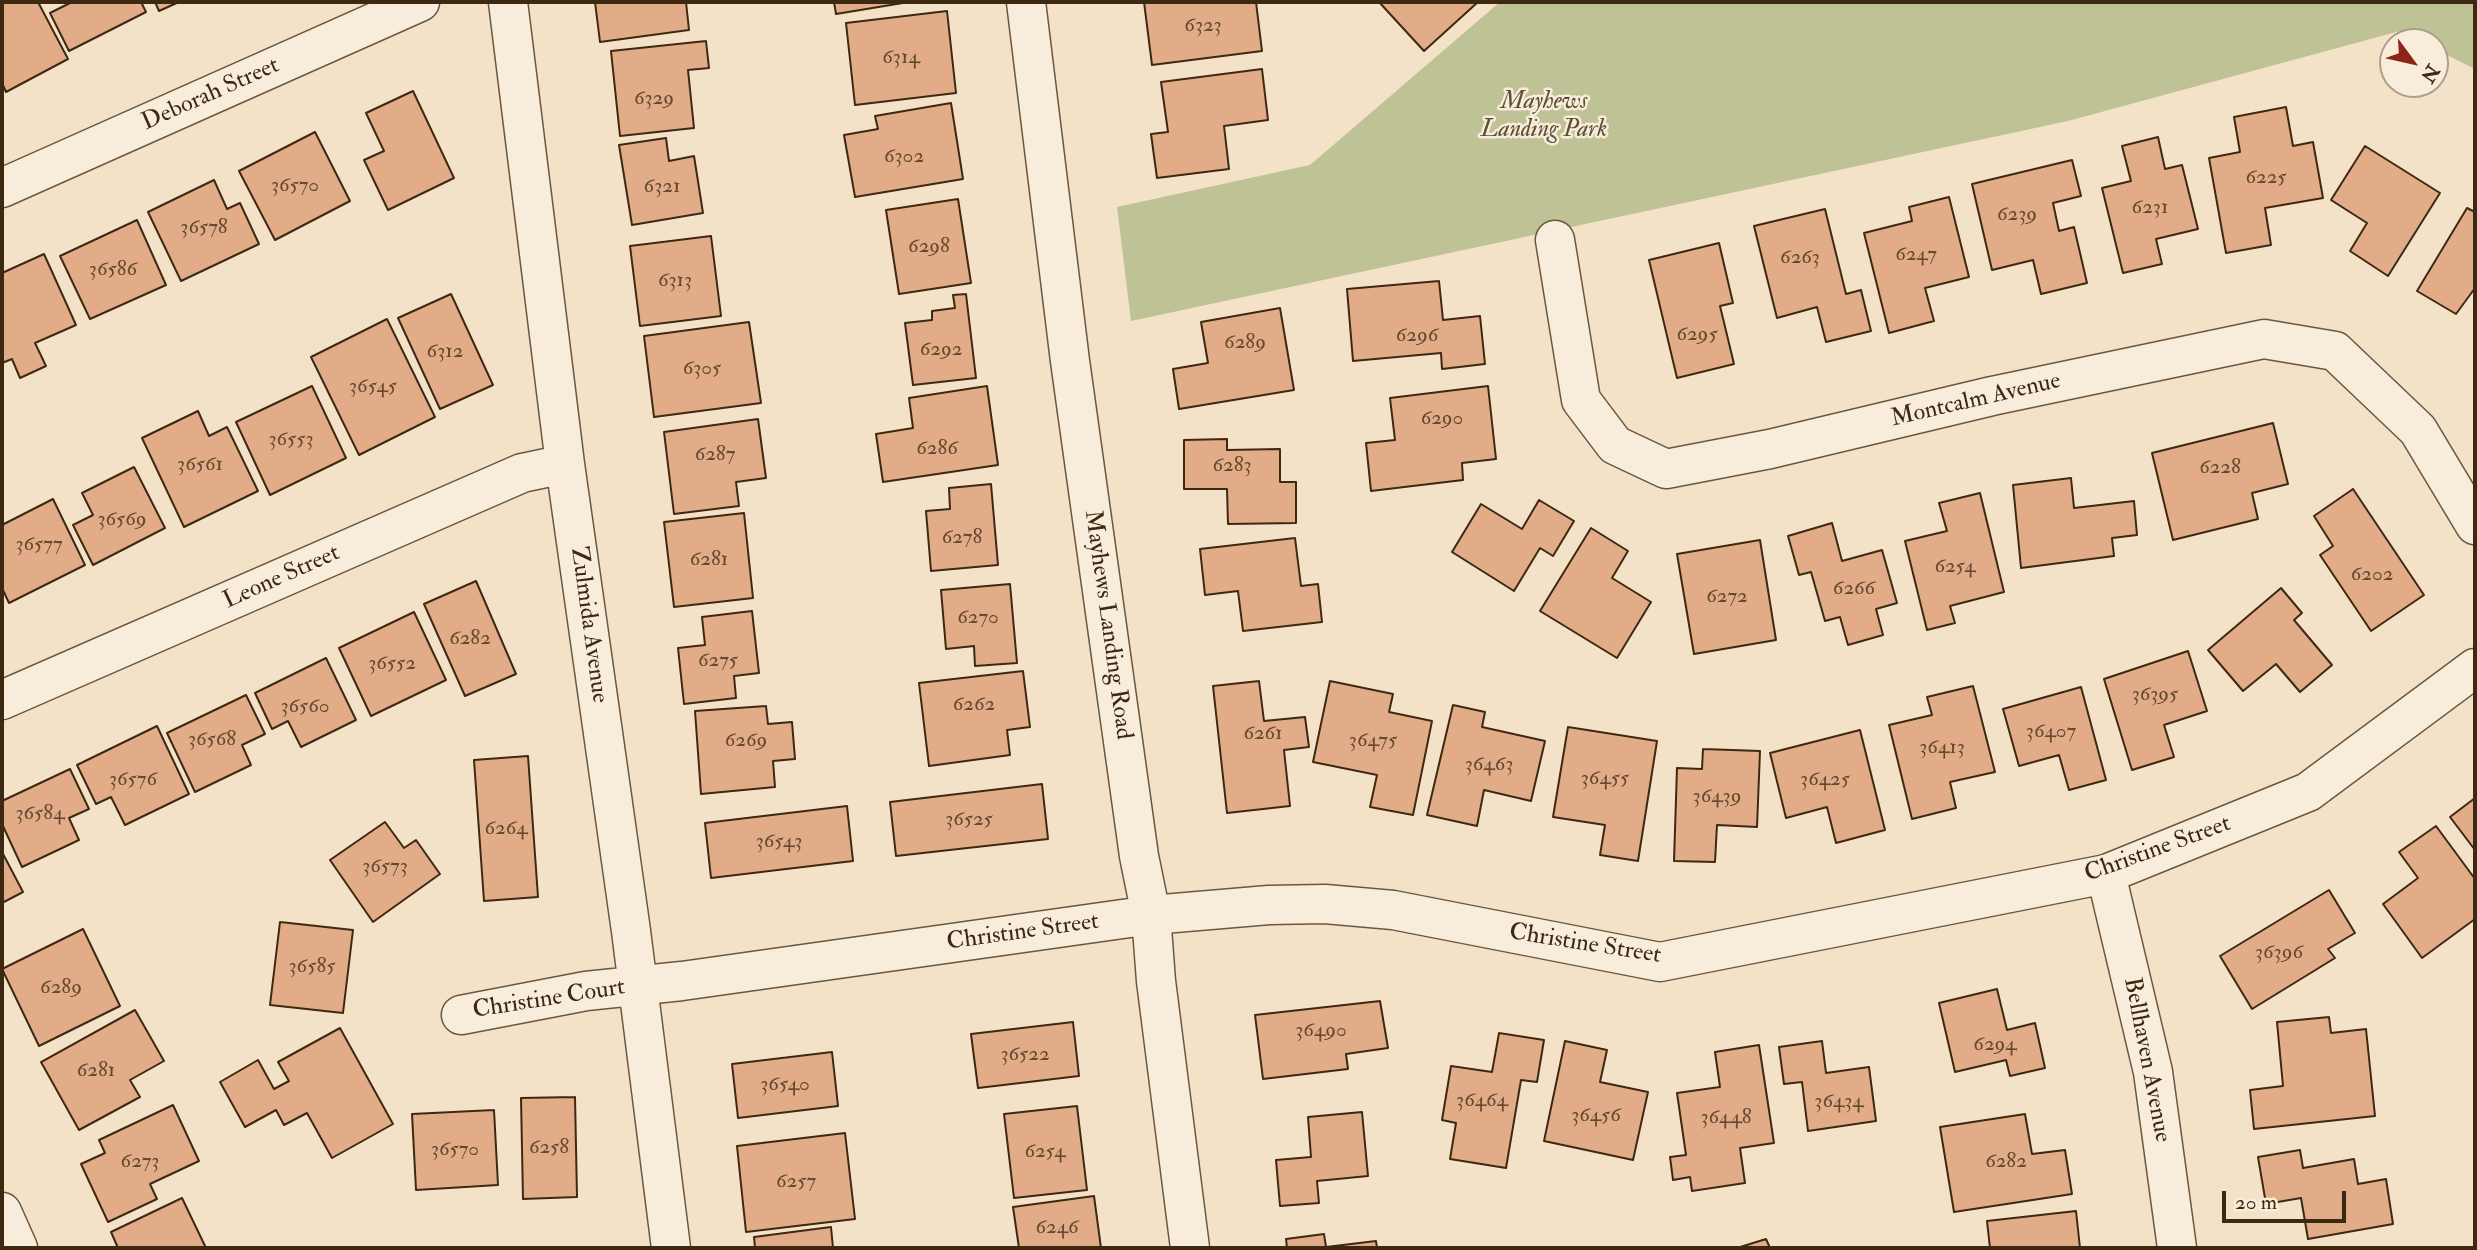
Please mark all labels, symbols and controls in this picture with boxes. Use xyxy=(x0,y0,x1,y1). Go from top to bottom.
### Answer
house number: 6323 xyxy=(1184,13,1222,39)
north arrow xyxy=(2379,28,2449,98)
house number: 6314 xyxy=(882,45,920,71)
street label: Deborah Street xyxy=(138,52,284,138)
text: N xyxy=(2415,60,2445,87)
house number: 6329 xyxy=(634,86,674,112)
park label: Mayhews Landing Park xyxy=(1481,89,1607,145)
house number: 6302 xyxy=(884,144,924,170)
house number: 6225 xyxy=(2245,165,2287,191)
house number: 36570 xyxy=(271,173,319,199)
house number: 6321 xyxy=(644,174,680,200)
house number: 6231 xyxy=(2132,195,2168,221)
house number: 6239 xyxy=(1997,202,2037,228)
house number: 36578 xyxy=(180,215,228,241)
house number: 6298 xyxy=(908,234,950,260)
house number: 6247 xyxy=(1895,242,1937,268)
house number: 6263 xyxy=(1780,245,1820,271)
house number: 36586 xyxy=(89,257,137,283)
house number: 6313 xyxy=(658,268,692,294)
house number: 6295 xyxy=(1676,322,1718,348)
house number: 6296 xyxy=(1396,323,1438,349)
house number: 6289 xyxy=(1224,330,1266,356)
house number: 6292 xyxy=(920,337,962,363)
house number: 6312 xyxy=(427,339,463,365)
house number: 6305 xyxy=(683,356,721,382)
street label: Montcalm Avenue xyxy=(1888,367,2064,435)
house number: 36545 xyxy=(349,374,397,400)
house number: 6290 xyxy=(1421,406,1463,432)
house number: 36553 xyxy=(268,427,314,453)
house number: 6286 xyxy=(916,436,958,462)
house number: 6287 xyxy=(695,442,735,468)
house number: 36561 xyxy=(177,452,223,478)
house number: 6283 xyxy=(1212,453,1252,479)
house number: 6228 xyxy=(2199,455,2241,481)
house number: 36569 xyxy=(97,507,147,533)
street label: Mayhews Landing Road xyxy=(1077,509,1137,741)
house number: 6278 xyxy=(942,525,982,551)
house number: 36577 xyxy=(15,532,63,558)
street label: Leone Street xyxy=(219,540,345,616)
street label: Zulmida Avenue xyxy=(563,545,613,705)
house number: 6281 xyxy=(690,547,728,573)
house number: 6254 xyxy=(1934,554,1976,580)
house number: 6202 xyxy=(2351,562,2393,588)
house number: 6266 xyxy=(1833,576,1875,602)
house number: 6272 xyxy=(1706,584,1748,610)
house number: 6270 xyxy=(957,605,999,631)
house number: 6282 xyxy=(449,626,491,652)
house number: 6275 xyxy=(698,648,738,674)
house number: 36552 xyxy=(368,651,416,677)
house number: 36395 xyxy=(2132,682,2178,708)
house number: 6262 xyxy=(953,692,995,718)
house number: 36560 xyxy=(280,694,330,720)
house number: 36407 xyxy=(2026,719,2076,745)
house number: 6261 xyxy=(1243,721,1283,747)
house number: 36568 xyxy=(188,727,236,753)
house number: 6269 xyxy=(725,728,767,754)
house number: 36475 xyxy=(1349,728,1397,754)
house number: 36413 xyxy=(1919,735,1965,761)
house number: 36463 xyxy=(1465,752,1513,778)
house number: 36455 xyxy=(1581,766,1629,792)
house number: 36576 xyxy=(109,767,157,793)
house number: 36425 xyxy=(1800,767,1850,793)
house number: 36439 xyxy=(1693,784,1741,810)
house number: 36584 xyxy=(15,801,65,827)
house number: 36525 xyxy=(945,807,993,833)
street label: Christine Street xyxy=(2081,810,2235,890)
house number: 6264 xyxy=(484,816,528,842)
house number: 36543 xyxy=(756,829,802,855)
house number: 36573 xyxy=(362,854,408,880)
street label: Christine Street xyxy=(945,908,1101,958)
street label: Christine Street xyxy=(1507,919,1663,971)
house number: 36396 xyxy=(2255,940,2303,966)
house number: 36585 xyxy=(289,954,335,980)
street label: Christine Court xyxy=(471,974,627,1026)
house number: 6289 xyxy=(40,975,82,1001)
street label: Bellhaven Avenue xyxy=(2116,975,2176,1145)
house number: 36490 xyxy=(1295,1018,1347,1044)
house number: 6294 xyxy=(1973,1032,2017,1058)
house number: 36522 xyxy=(1000,1042,1050,1068)
house number: 6281 xyxy=(77,1058,115,1084)
house number: 36540 xyxy=(760,1072,810,1098)
house number: 36464 xyxy=(1456,1088,1508,1114)
house number: 36434 xyxy=(1814,1089,1864,1115)
house number: 36456 xyxy=(1571,1103,1621,1129)
house number: 36448 xyxy=(1700,1105,1752,1131)
house number: 6258 xyxy=(529,1135,569,1161)
house number: 36570 xyxy=(431,1137,479,1163)
house number: 6254 xyxy=(1024,1139,1066,1165)
house number: 6273 xyxy=(121,1149,159,1175)
house number: 6282 xyxy=(1985,1149,2027,1175)
house number: 6257 xyxy=(776,1169,816,1195)
scale bar xyxy=(2225,1176,2349,1220)
text: 20 m xyxy=(2235,1189,2277,1216)
house number: 6246 xyxy=(1035,1215,1079,1241)

